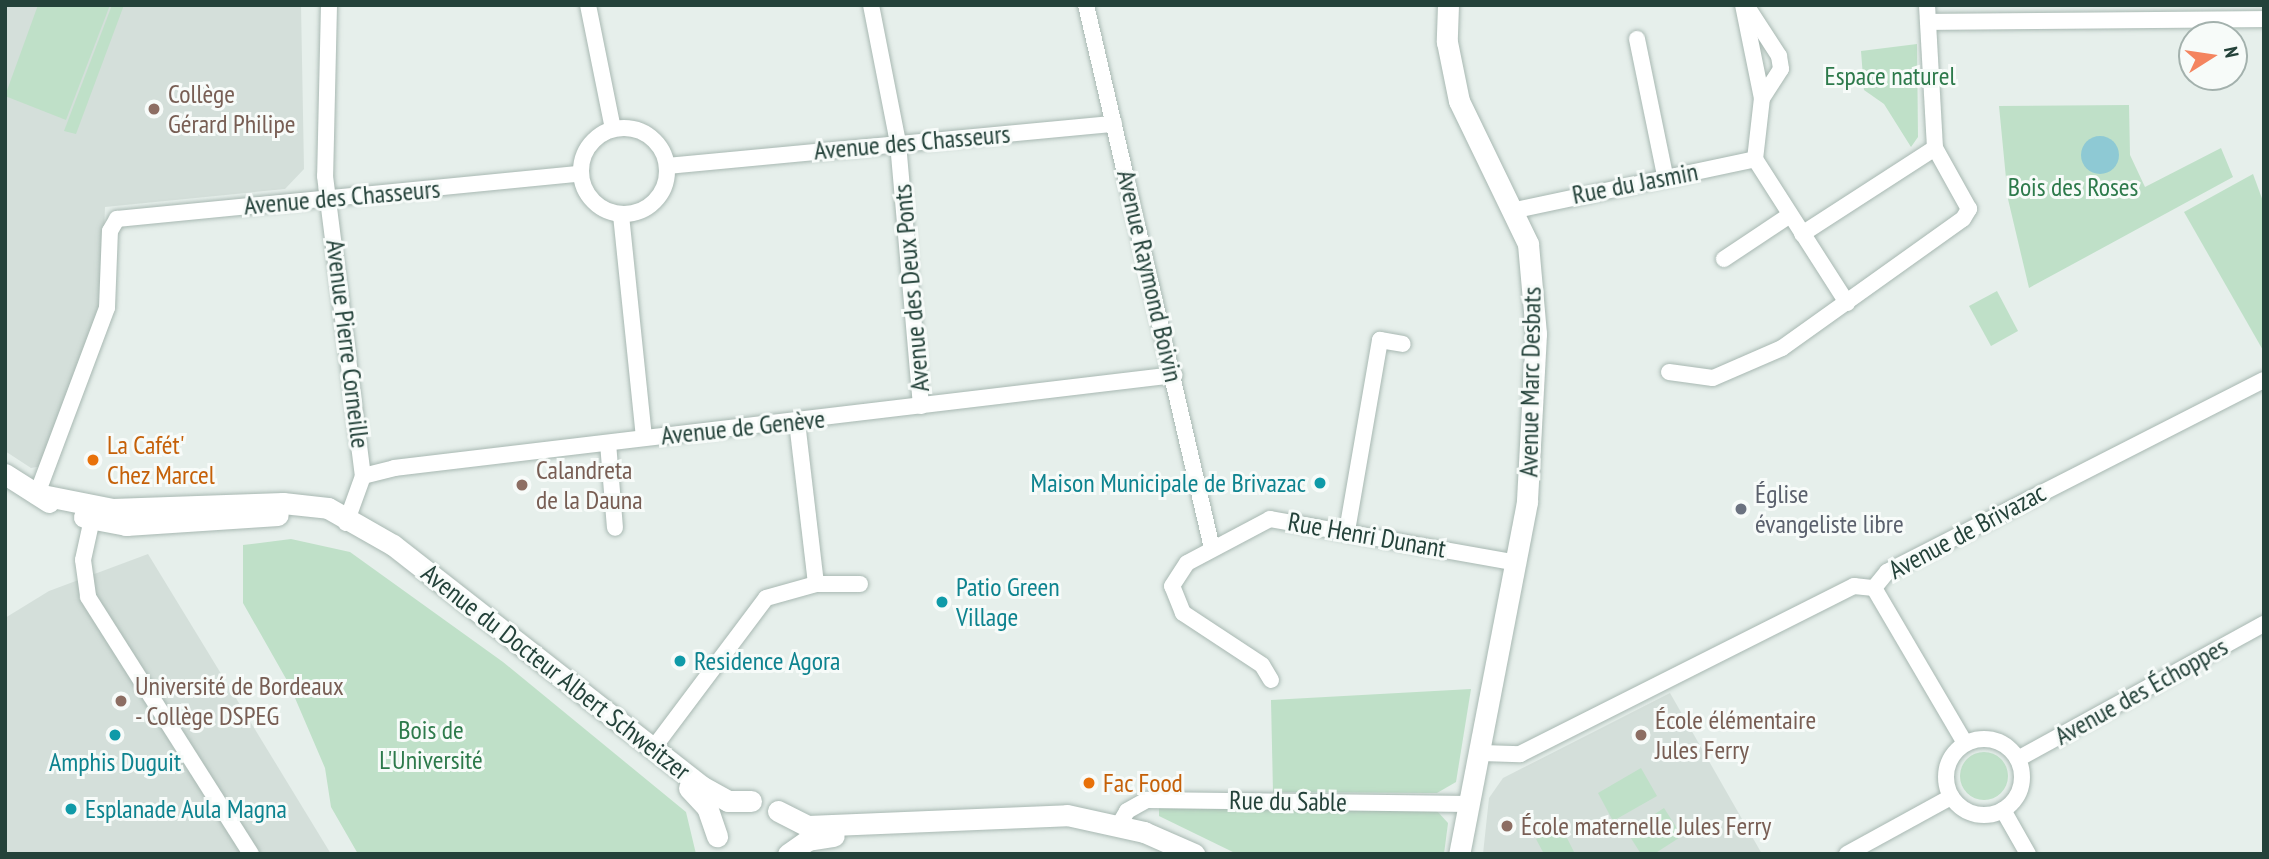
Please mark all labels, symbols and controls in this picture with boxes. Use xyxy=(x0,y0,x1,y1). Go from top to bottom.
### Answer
north arrow xyxy=(2178,21,2248,91)
text: N xyxy=(2219,45,2244,60)
park label: Espace naturel xyxy=(1825,60,1955,92)
place label: Collège Gérard Philipe xyxy=(168,78,296,140)
marker: Collège Gérard Philipe xyxy=(146,101,162,117)
street label: Avenue des Chasseurs xyxy=(813,118,1011,166)
street label: Rue du Jasmin xyxy=(1569,156,1701,210)
street label: Avenue Raymond Boivin xyxy=(1110,167,1190,385)
park label: Bois des Roses xyxy=(2008,171,2138,203)
street label: Avenue des Chasseurs xyxy=(243,173,441,221)
street label: Avenue des Deux Ponts xyxy=(886,183,936,393)
street label: Avenue Pierre Corneille xyxy=(320,238,376,450)
street label: Avenue Marc Desbats xyxy=(1513,286,1547,478)
street label: Avenue de Genève xyxy=(659,403,827,451)
place label: La Cafét' Chez Marcel xyxy=(107,429,215,490)
marker: La Cafét' Chez Marcel xyxy=(85,452,101,468)
place label: Calandreta de la Dauna xyxy=(536,454,643,516)
place label: Maison Municipale de Brivazac xyxy=(1031,467,1306,499)
marker: Maison Municipale de Brivazac xyxy=(1312,475,1328,491)
marker: Calandreta de la Dauna xyxy=(514,477,530,493)
street label: Avenue de Brivazac xyxy=(1883,477,2051,585)
place label: Église évangeliste libre xyxy=(1755,478,1904,540)
marker: Église évangeliste libre xyxy=(1733,501,1749,517)
street label: Rue Henri Dunant xyxy=(1286,506,1448,564)
street label: Avenue du Docteur Albert Schweitzer xyxy=(415,557,697,787)
place label: Patio Green Village xyxy=(956,571,1060,632)
marker: Patio Green Village xyxy=(934,594,950,610)
street label: Avenue des Échoppes xyxy=(2049,631,2233,751)
place label: Residence Agora xyxy=(694,645,841,677)
marker: Residence Agora xyxy=(672,653,688,669)
place label: Université de Bordeaux - Collège DSPEG xyxy=(135,670,344,732)
marker: Université de Bordeaux - Collège DSPEG xyxy=(113,693,129,709)
place label: École élémentaire Jules Ferry xyxy=(1655,704,1816,766)
park label: Bois de L'Université xyxy=(379,714,483,776)
marker: Amphis Duguit xyxy=(107,727,123,743)
marker: École élémentaire Jules Ferry xyxy=(1633,727,1649,743)
place label: Amphis Duguit xyxy=(49,746,181,778)
place label: Fac Food xyxy=(1103,767,1183,799)
marker: Fac Food xyxy=(1081,775,1097,791)
street label: Rue du Sable xyxy=(1229,784,1347,818)
place label: Esplanade Aula Magna xyxy=(85,793,288,825)
marker: Esplanade Aula Magna xyxy=(63,801,79,817)
place label: École maternelle Jules Ferry xyxy=(1521,810,1771,842)
marker: École maternelle Jules Ferry xyxy=(1499,818,1515,834)

